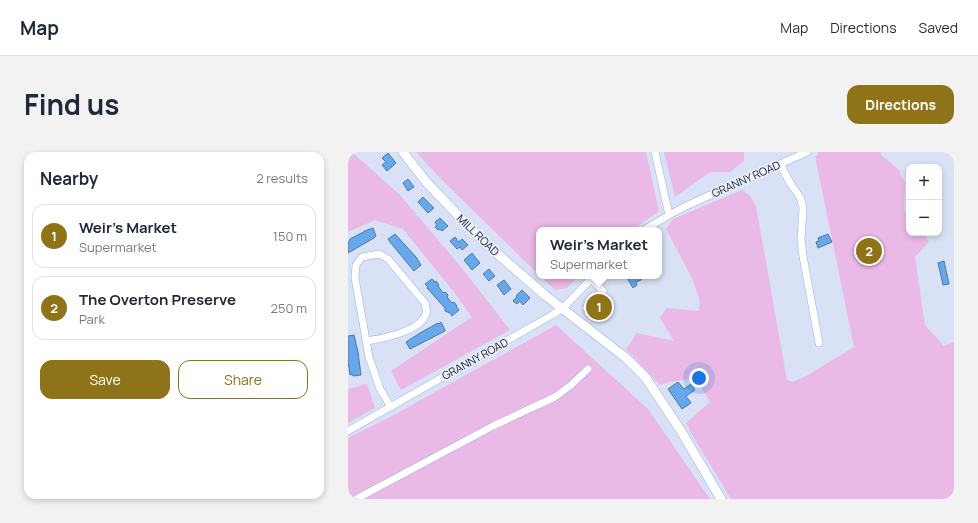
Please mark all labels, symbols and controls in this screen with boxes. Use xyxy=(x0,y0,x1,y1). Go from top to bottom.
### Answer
text: Map xyxy=(20,15,59,41)
text: Map xyxy=(780,18,808,37)
text: Directions xyxy=(830,18,897,37)
text: Saved xyxy=(919,18,958,37)
text: Find us xyxy=(24,85,119,123)
button: Directions xyxy=(847,85,954,124)
street label: GRANNY ROAD xyxy=(709,157,782,200)
map controls xyxy=(906,164,942,236)
button: + xyxy=(906,164,942,200)
text: Nearby xyxy=(40,167,98,190)
text: 2 results xyxy=(256,169,308,187)
button: − xyxy=(906,200,942,236)
street label: MILL ROAD xyxy=(454,211,503,259)
text: Weir's Market xyxy=(79,217,177,238)
text: 1 xyxy=(51,227,57,245)
text: 150 m xyxy=(273,227,307,245)
popup xyxy=(536,227,662,279)
text: Weir's Market xyxy=(550,234,648,255)
pin: 2 xyxy=(856,236,882,266)
text: Supermarket xyxy=(79,238,157,256)
text: Supermarket xyxy=(550,255,628,273)
text: The Overton Preserve xyxy=(79,289,236,310)
pin: 1 xyxy=(586,292,612,322)
text: 2 xyxy=(50,299,58,317)
text: 250 m xyxy=(271,299,307,317)
text: Park xyxy=(79,310,105,328)
street label: GRANNY ROAD xyxy=(439,334,511,383)
button: Save xyxy=(40,360,170,399)
button: Share xyxy=(178,360,308,399)
your location xyxy=(689,368,709,388)

